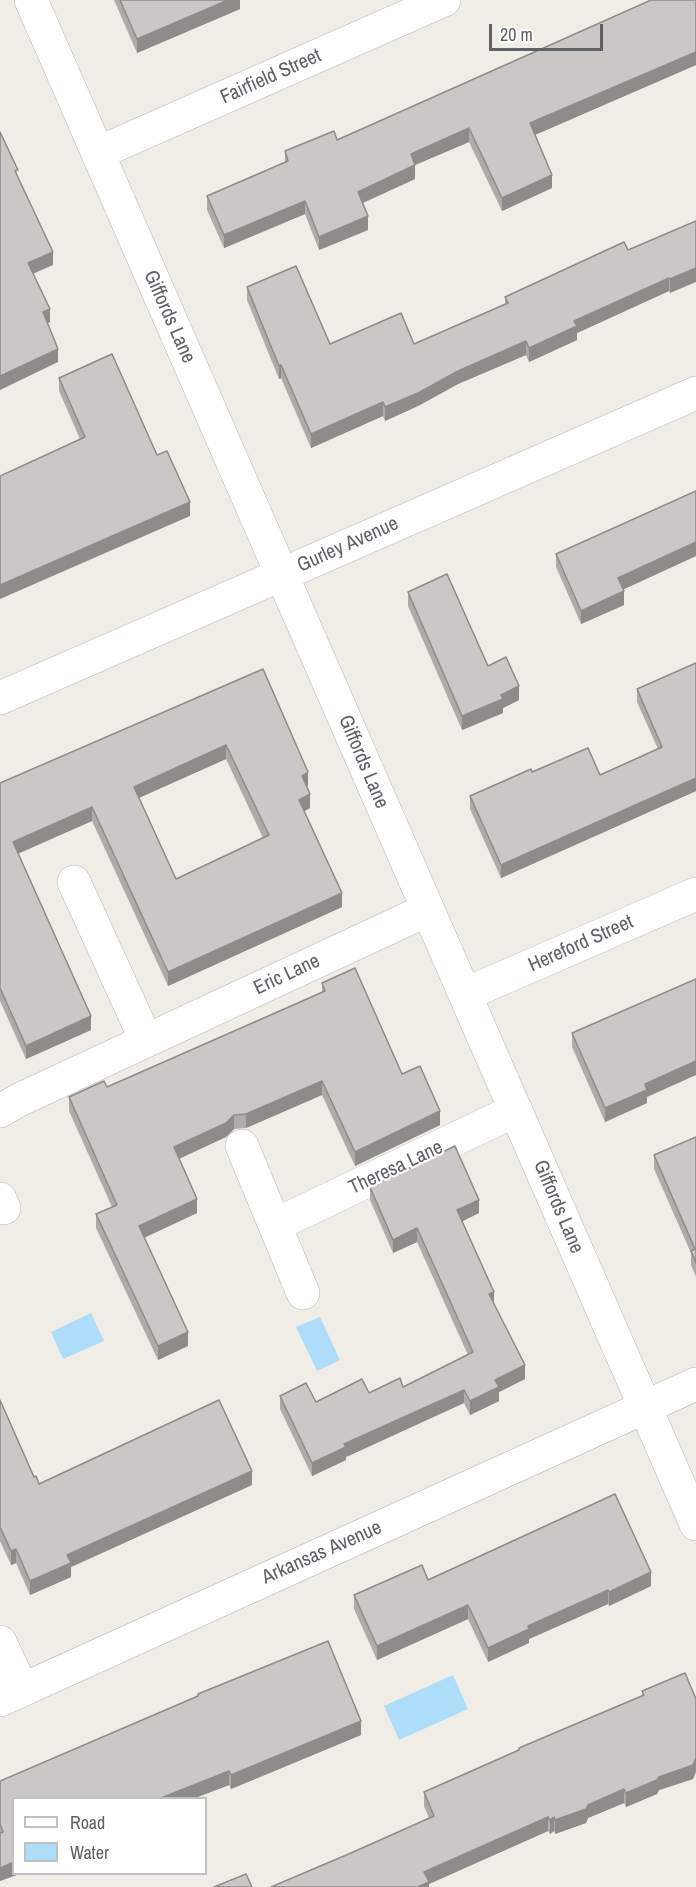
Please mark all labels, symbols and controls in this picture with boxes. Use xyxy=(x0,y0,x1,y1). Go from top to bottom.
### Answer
scale bar xyxy=(492,12,606,50)
text: 20 m xyxy=(500,22,533,47)
street label: Fairfield Street xyxy=(217,44,325,110)
street label: Giffords Lane xyxy=(138,267,200,367)
street label: Gurley Avenue xyxy=(294,512,402,578)
street label: Giffords Lane xyxy=(333,712,393,812)
street label: Hereford Street xyxy=(525,910,637,978)
street label: Eric Lane xyxy=(250,949,324,1001)
street label: Theresa Lane xyxy=(345,1136,447,1200)
street label: Giffords Lane xyxy=(528,1157,588,1257)
street label: Arkansas Avenue xyxy=(259,1516,385,1590)
legend xyxy=(12,1797,207,1875)
text: Road xyxy=(70,1810,105,1835)
text: Water xyxy=(70,1840,109,1865)

